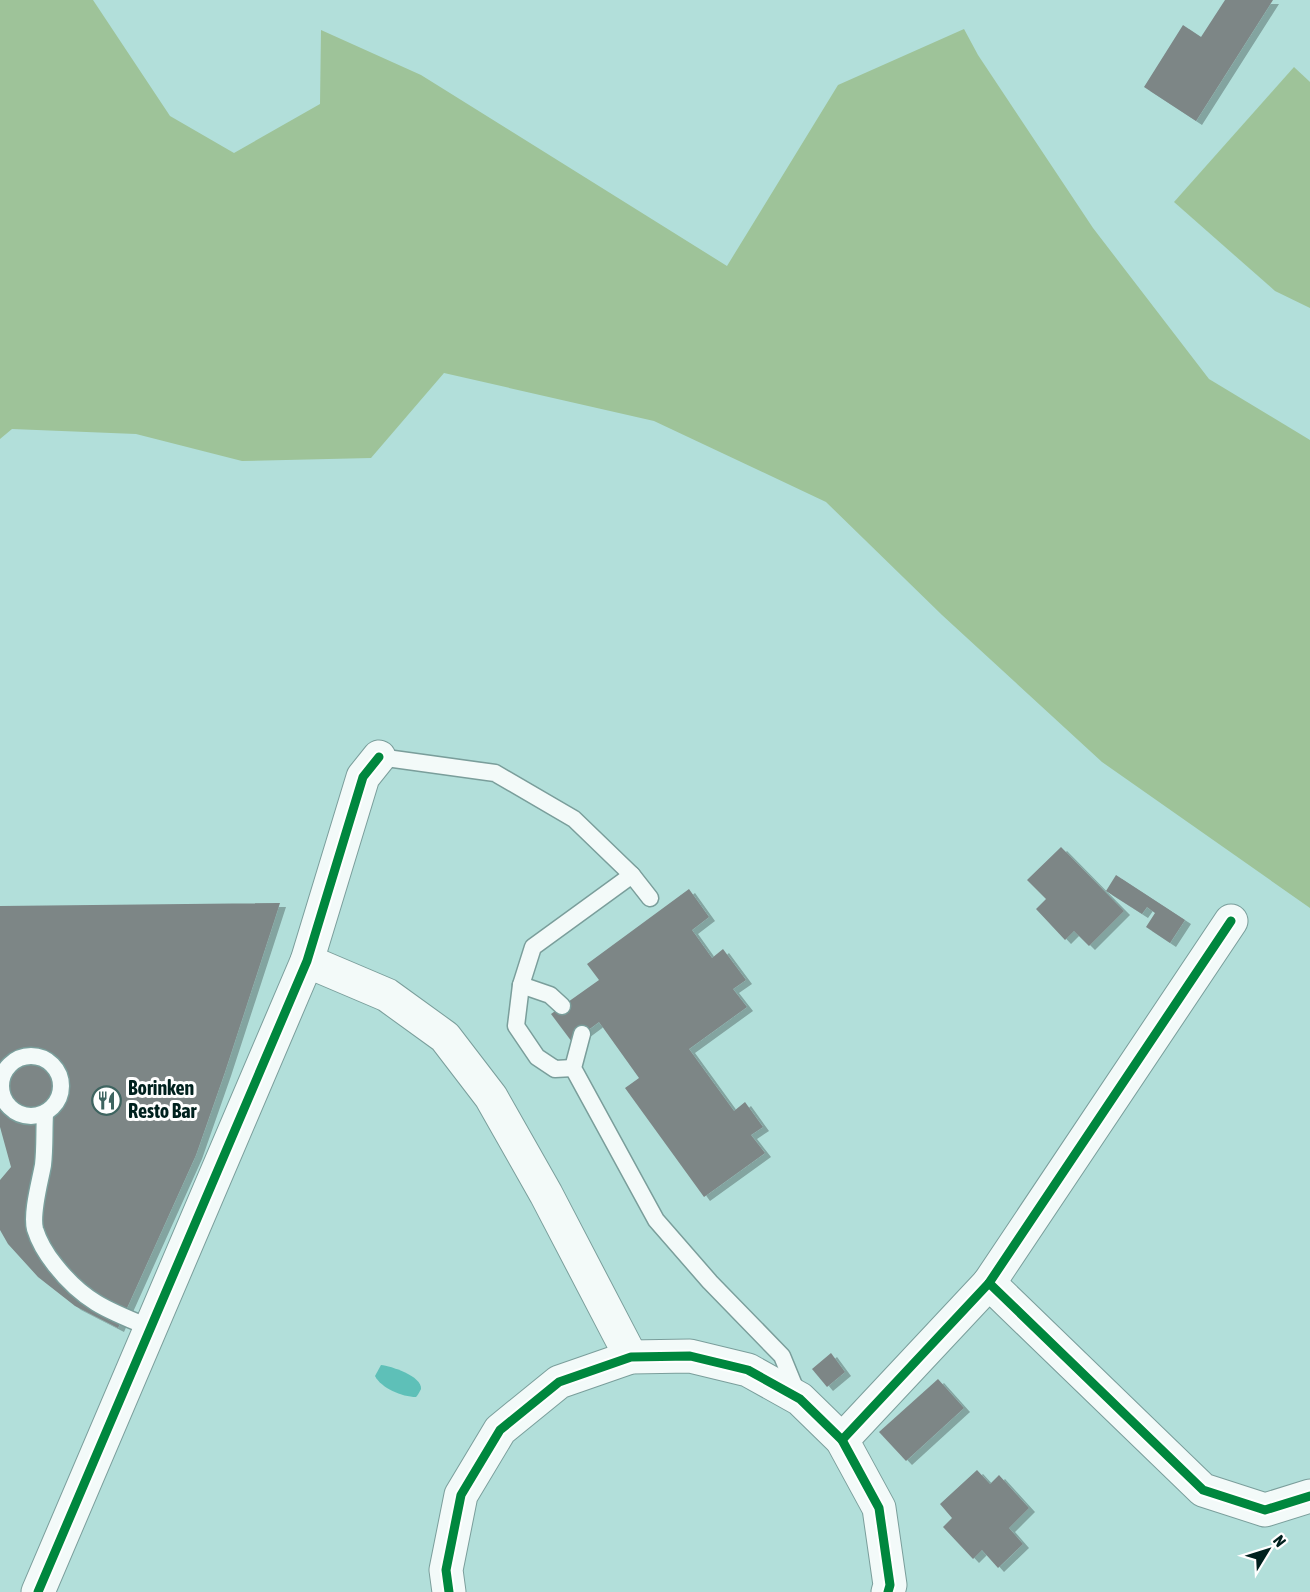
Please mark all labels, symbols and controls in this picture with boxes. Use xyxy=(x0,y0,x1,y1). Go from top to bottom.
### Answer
place label: Borinken Resto Bar xyxy=(128,1076,198,1122)
restaurant icon: Borinken Resto Bar xyxy=(91,1084,123,1116)
north arrow xyxy=(1238,1520,1298,1580)
text: N xyxy=(1270,1531,1290,1550)

